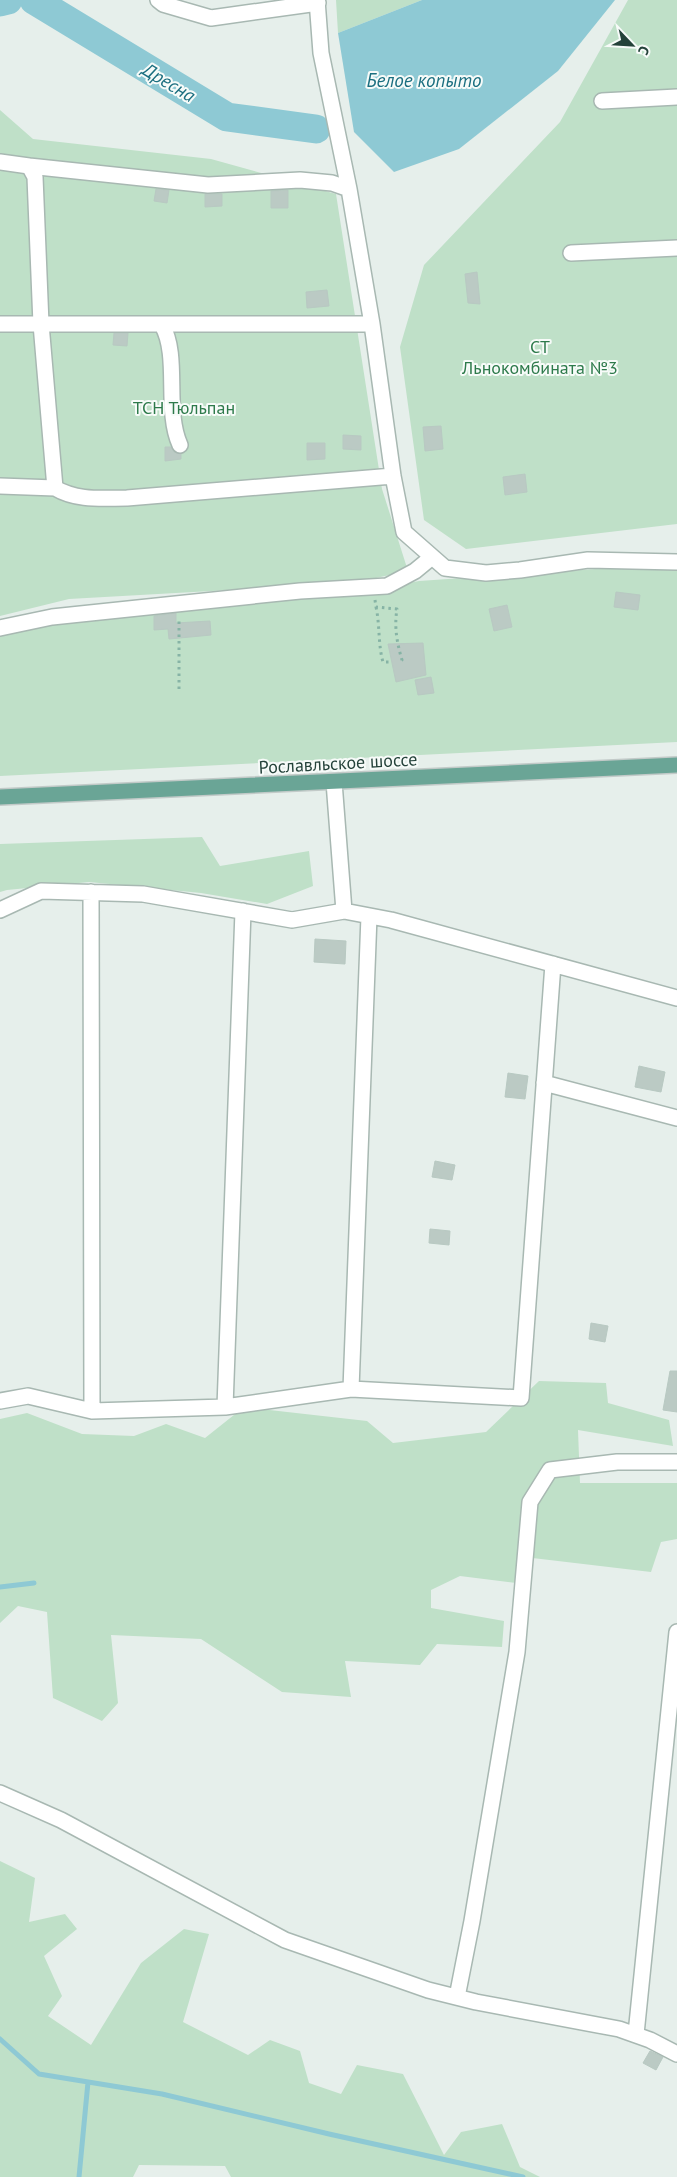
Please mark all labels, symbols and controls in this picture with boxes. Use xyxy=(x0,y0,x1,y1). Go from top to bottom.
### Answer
north arrow xyxy=(607,20,657,70)
text: С xyxy=(634,43,654,58)
water label: Дресна xyxy=(136,56,201,108)
water label: Белое копыто xyxy=(367,68,481,92)
park label: СТ Льнокомбината №3 xyxy=(461,335,618,379)
park label: ТСН Тюльпан xyxy=(133,396,235,419)
street label: Рославльское шоссе xyxy=(258,747,418,779)

